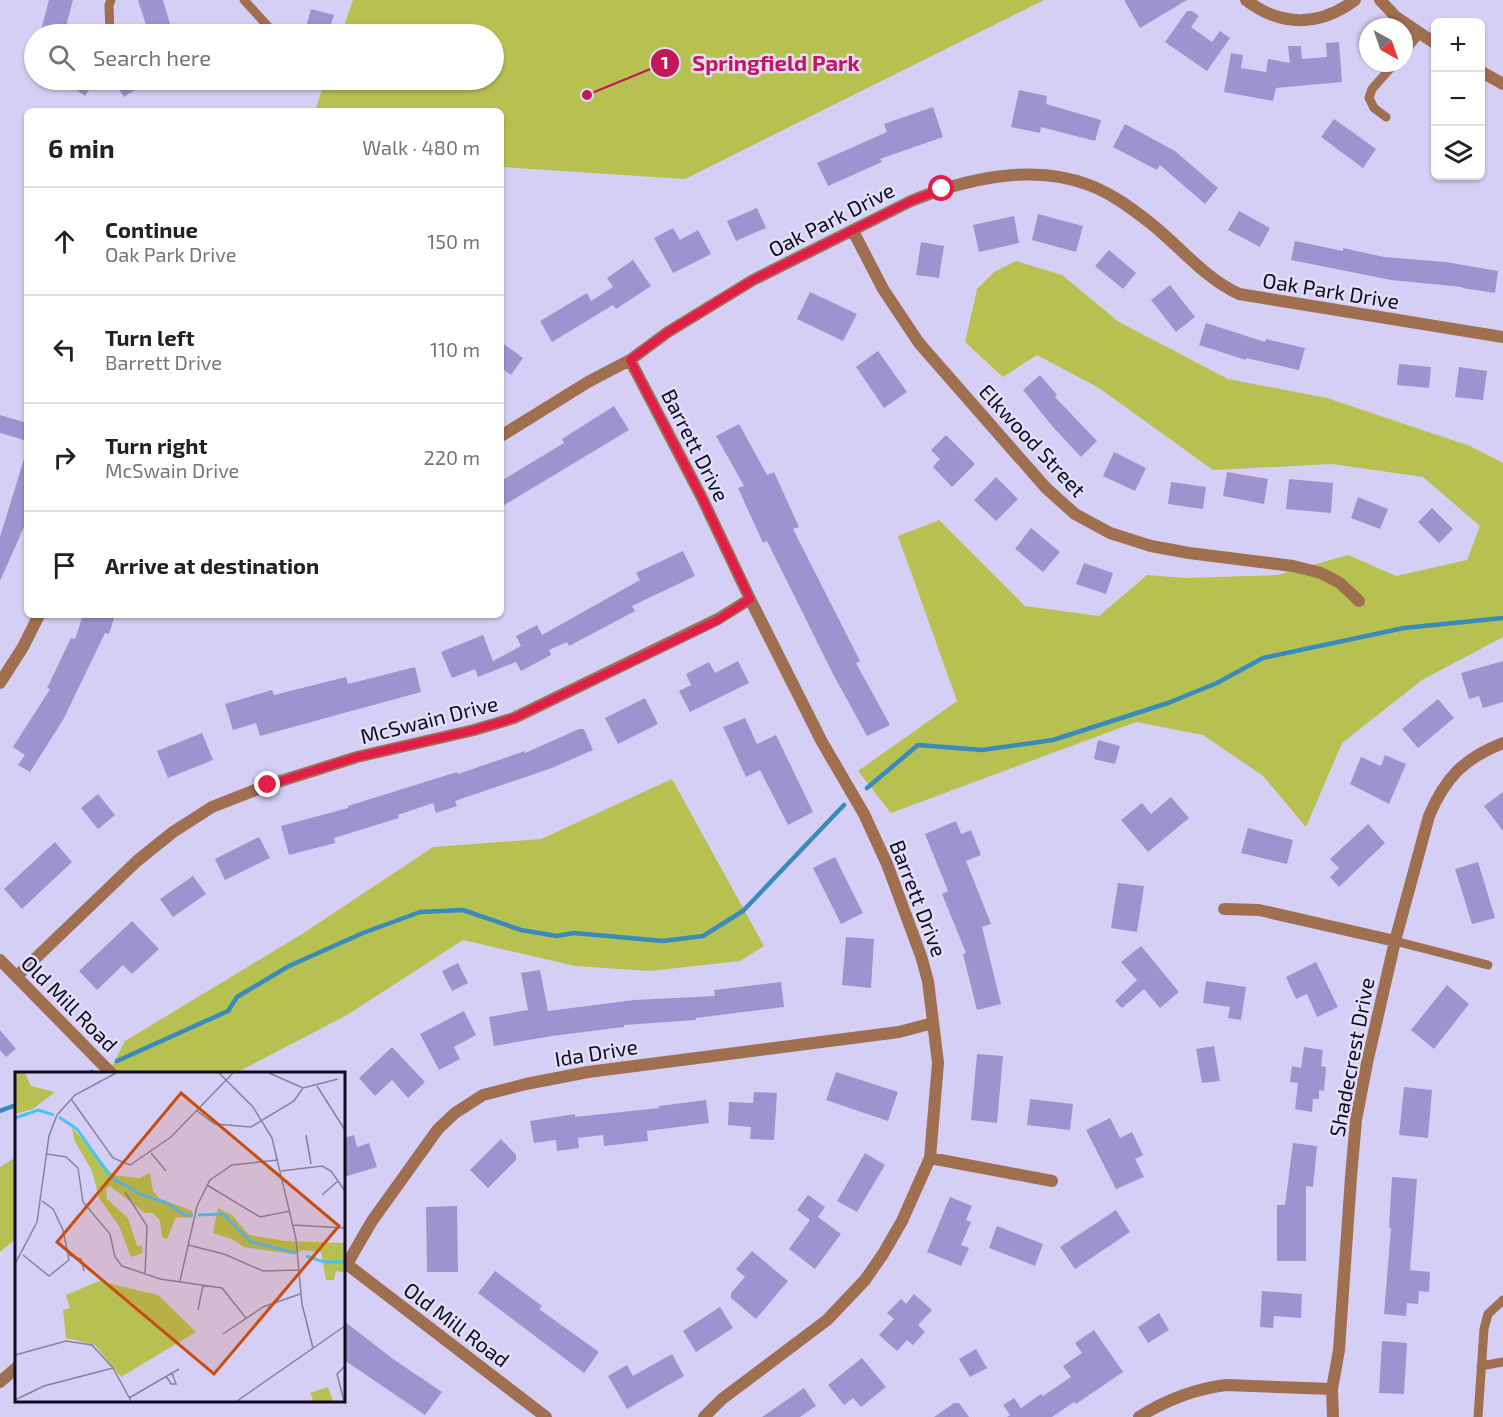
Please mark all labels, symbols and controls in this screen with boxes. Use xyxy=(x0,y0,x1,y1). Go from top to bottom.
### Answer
north arrow xyxy=(1359,18,1413,72)
map controls xyxy=(1431,18,1485,180)
button: + xyxy=(1431,18,1485,72)
search box xyxy=(24,24,504,90)
icon: search xyxy=(45,41,78,74)
callout: Springfield Park xyxy=(650,43,872,83)
text: Search here xyxy=(93,44,211,70)
text: Springfield Park xyxy=(692,49,860,75)
text: 1 xyxy=(661,51,669,73)
button: − xyxy=(1431,72,1485,126)
button: layers xyxy=(1431,126,1485,180)
text: 6 min xyxy=(48,132,115,163)
text: Walk · 480 m xyxy=(362,135,480,159)
route start xyxy=(928,175,954,201)
street label: Oak Park Drive xyxy=(764,177,898,261)
text: Continue xyxy=(105,216,198,242)
icon: ahead xyxy=(48,225,81,258)
text: 150 m xyxy=(427,229,480,253)
text: Oak Park Drive xyxy=(105,242,236,266)
street label: Oak Park Drive xyxy=(1261,267,1401,313)
text: Turn left xyxy=(105,324,194,350)
icon: left xyxy=(48,333,81,366)
text: 110 m xyxy=(430,337,480,361)
text: Barrett Drive xyxy=(105,350,222,374)
street label: Elkwood Street xyxy=(974,379,1092,501)
street label: Barrett Drive xyxy=(657,385,735,505)
text: Turn right xyxy=(105,432,207,458)
icon: right xyxy=(48,441,81,474)
text: 220 m xyxy=(423,445,480,469)
text: McSwain Drive xyxy=(105,458,239,482)
icon: arrive xyxy=(48,549,81,582)
text: Arrive at destination xyxy=(105,552,319,578)
street label: McSwain Drive xyxy=(358,690,500,748)
route end xyxy=(254,771,280,797)
street label: Barrett Drive xyxy=(885,836,953,960)
street label: Old Mill Road xyxy=(17,950,123,1056)
street label: Shadecrest Drive xyxy=(1323,975,1379,1139)
street label: Ida Drive xyxy=(553,1033,639,1071)
inset map xyxy=(15,1072,345,1402)
street label: Old Mill Road xyxy=(399,1276,515,1372)

